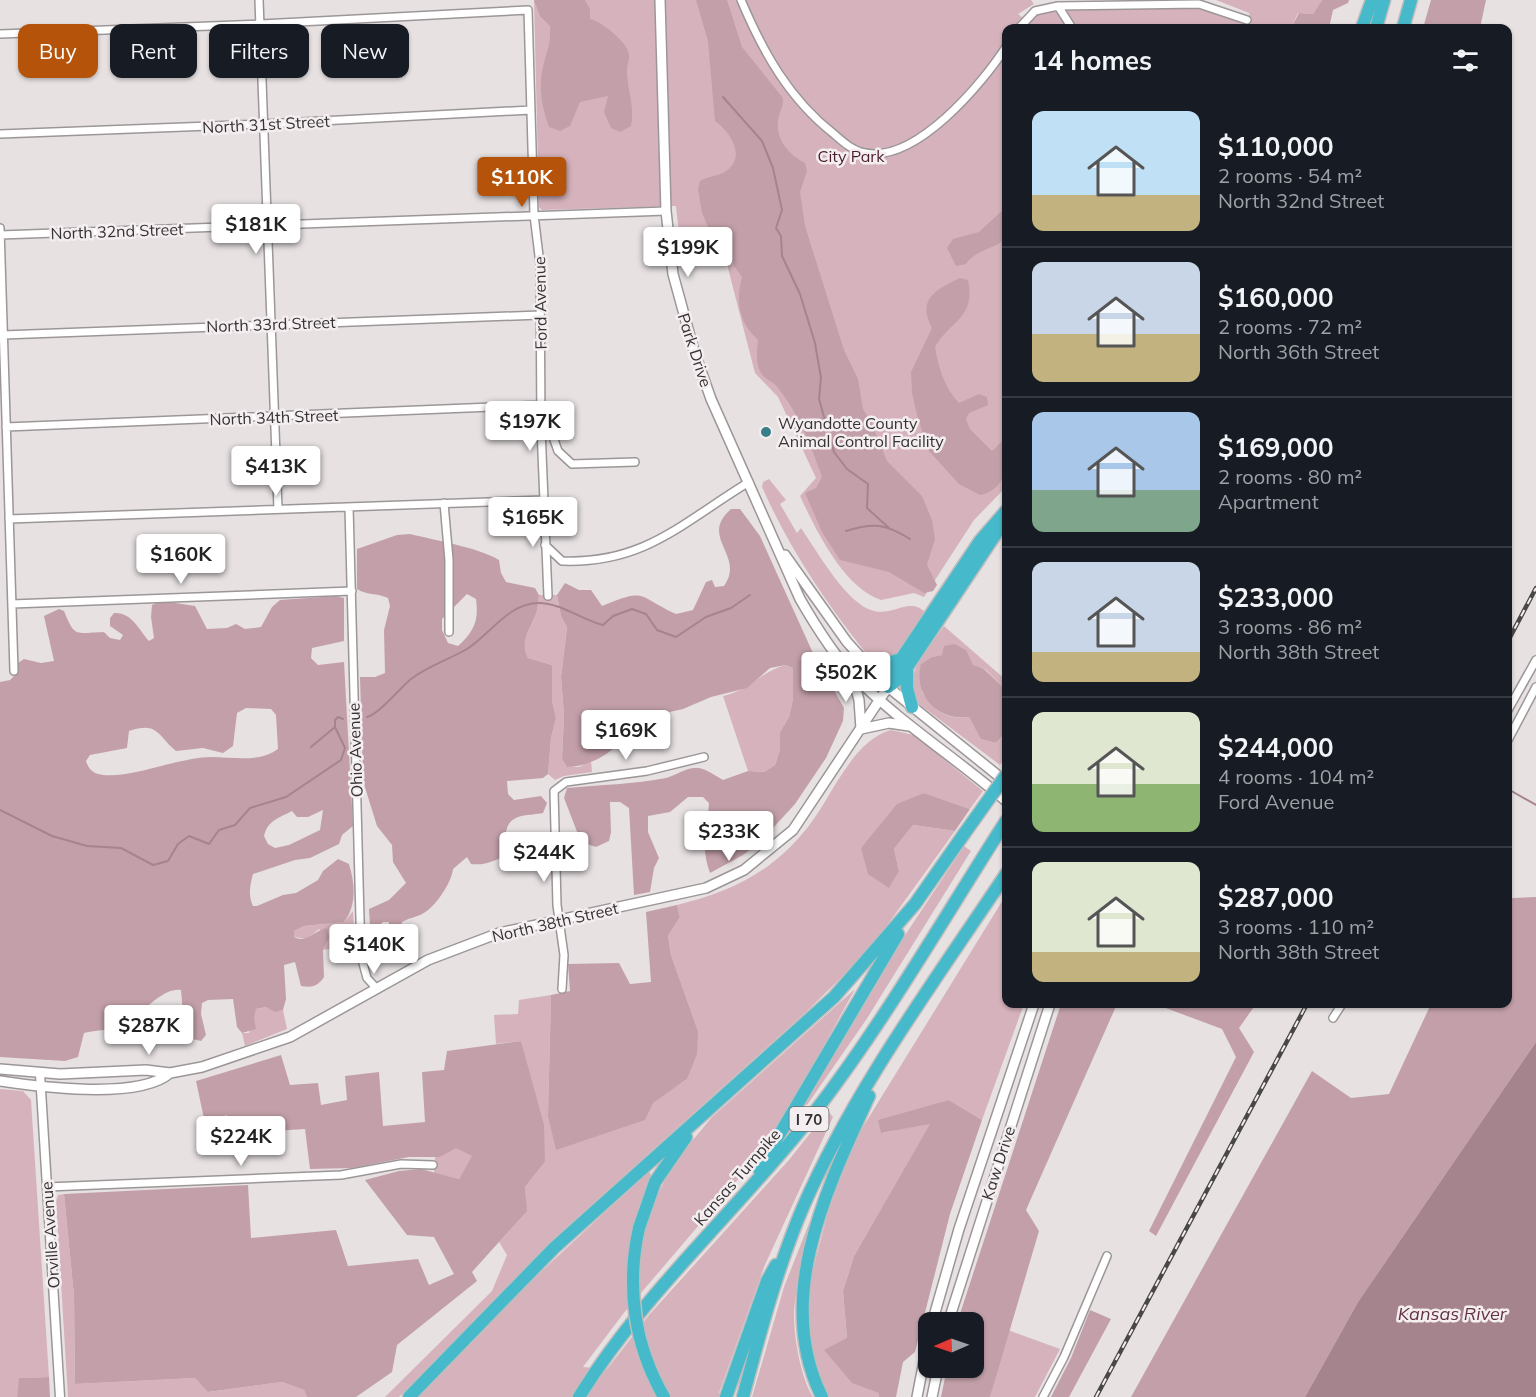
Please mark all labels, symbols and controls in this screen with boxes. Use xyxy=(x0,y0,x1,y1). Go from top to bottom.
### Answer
chip: Buy xyxy=(18,24,98,78)
chip: Rent xyxy=(110,24,197,78)
chip: Filters xyxy=(209,24,309,78)
chip: New xyxy=(321,24,409,78)
text: 14 homes xyxy=(1032,44,1152,77)
icon: filters xyxy=(1449,44,1482,77)
street label: North 31st Street xyxy=(202,111,331,137)
text: $110,000 xyxy=(1218,130,1334,163)
icon: home xyxy=(1080,135,1152,207)
park label: City Park xyxy=(818,146,885,166)
pin: $110K xyxy=(480,157,564,208)
text: 2 rooms · 54 m² xyxy=(1218,163,1362,188)
text: $110K xyxy=(491,164,553,189)
text: North 32nd Street xyxy=(1218,188,1384,213)
pin: $181K xyxy=(214,204,298,255)
text: $181K xyxy=(225,211,287,236)
street label: North 32nd Street xyxy=(50,219,184,243)
pin: $199K xyxy=(646,227,730,278)
text: $199K xyxy=(657,234,719,259)
street label: Ford Avenue xyxy=(529,256,551,350)
text: $160,000 xyxy=(1218,281,1334,314)
icon: home xyxy=(1080,286,1152,358)
street label: Park Drive xyxy=(674,311,716,389)
street label: North 33rd Street xyxy=(206,312,336,336)
text: 2 rooms · 72 m² xyxy=(1218,314,1362,339)
text: North 36th Street xyxy=(1218,339,1379,364)
pin: $197K xyxy=(488,401,572,452)
street label: North 34th Street xyxy=(209,405,339,429)
text: $197K xyxy=(499,408,561,433)
place label: Wyandotte County Animal Control Facility xyxy=(778,413,944,451)
marker: Wyandotte County Animal Control Facility xyxy=(759,425,773,439)
text: $169,000 xyxy=(1218,431,1334,464)
icon: home xyxy=(1080,436,1152,508)
pin: $413K xyxy=(234,446,318,497)
text: $413K xyxy=(245,453,307,478)
text: 2 rooms · 80 m² xyxy=(1218,464,1362,489)
text: Apartment xyxy=(1218,489,1319,514)
pin: $165K xyxy=(491,497,575,548)
text: $165K xyxy=(502,504,564,529)
pin: $160K xyxy=(139,534,223,585)
text: $160K xyxy=(150,541,212,566)
text: $233,000 xyxy=(1218,581,1334,614)
icon: home xyxy=(1080,586,1152,658)
text: 3 rooms · 86 m² xyxy=(1218,614,1362,639)
text: North 38th Street xyxy=(1218,639,1379,664)
pin: $502K xyxy=(804,652,888,703)
text: $502K xyxy=(815,659,877,684)
street label: Ohio Avenue xyxy=(343,702,367,798)
pin: $169K xyxy=(584,710,668,761)
text: $169K xyxy=(595,717,657,742)
text: $244,000 xyxy=(1218,731,1334,764)
icon: home xyxy=(1080,736,1152,808)
text: 4 rooms · 104 m² xyxy=(1218,764,1374,789)
text: Ford Avenue xyxy=(1218,789,1334,814)
pin: $233K xyxy=(687,811,771,862)
text: $233K xyxy=(698,818,760,843)
pin: $244K xyxy=(502,832,586,883)
text: $244K xyxy=(513,839,575,864)
text: $287,000 xyxy=(1218,881,1334,914)
icon: home xyxy=(1080,886,1152,958)
street label: North 38th Street xyxy=(490,898,621,946)
text: 3 rooms · 110 m² xyxy=(1218,914,1374,939)
pin: $140K xyxy=(332,924,416,975)
text: $140K xyxy=(343,931,405,956)
text: North 38th Street xyxy=(1218,939,1379,964)
pin: $287K xyxy=(107,1005,191,1056)
text: $287K xyxy=(118,1012,180,1037)
road number: I 70 xyxy=(790,1107,828,1131)
pin: $224K xyxy=(199,1116,283,1167)
text: $224K xyxy=(210,1123,272,1148)
street label: Kansas Turnpike xyxy=(689,1124,785,1230)
street label: Kaw Drive xyxy=(977,1124,1019,1202)
street label: Orville Avenue xyxy=(36,1181,64,1289)
water label: Kansas River xyxy=(1398,1302,1508,1325)
north arrow xyxy=(918,1312,984,1378)
map controls xyxy=(918,1312,984,1378)

